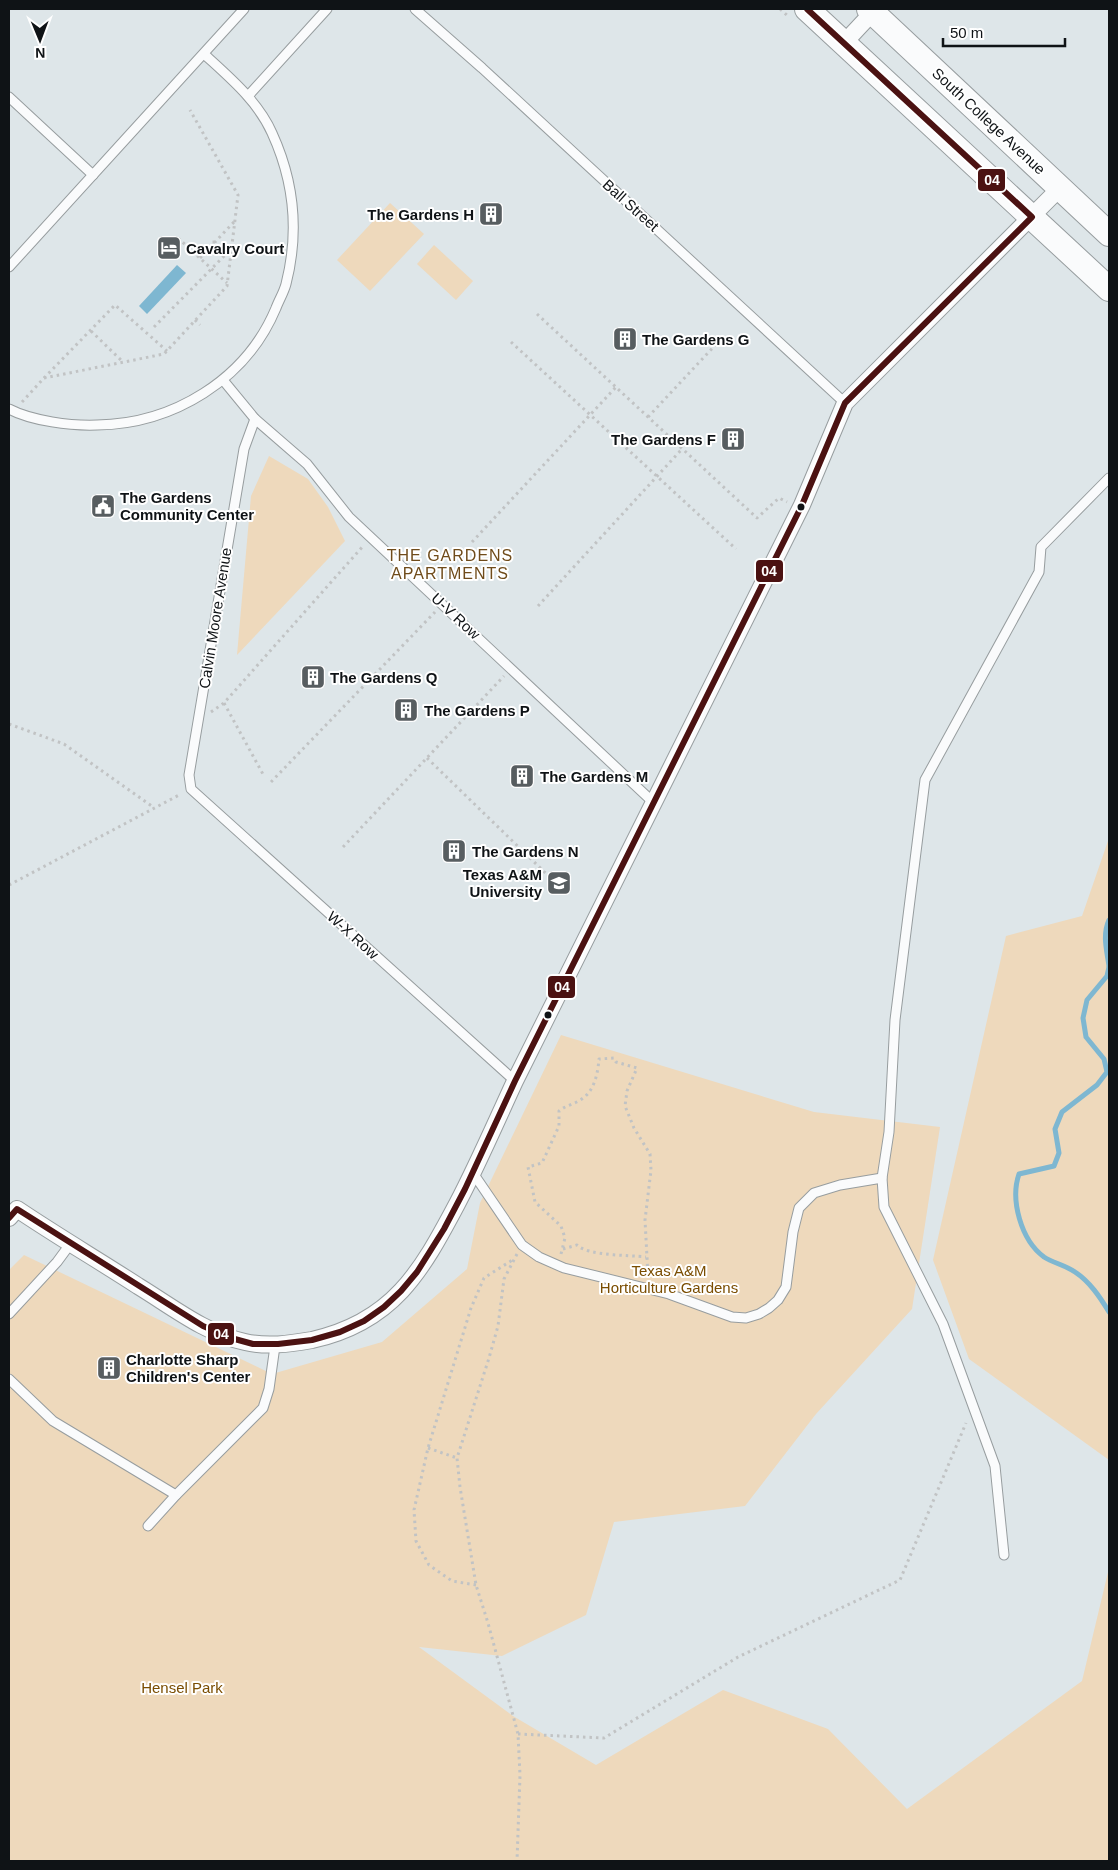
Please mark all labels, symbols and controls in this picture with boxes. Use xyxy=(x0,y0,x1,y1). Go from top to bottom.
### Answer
north arrow xyxy=(15,15,65,65)
scale bar xyxy=(943,15,1066,47)
text: 50 m xyxy=(950,24,983,41)
text: N xyxy=(35,45,45,61)
street label: South College Avenue xyxy=(929,64,1049,178)
line badge: 04 xyxy=(977,168,1006,192)
text: 04 xyxy=(984,172,1000,188)
street label: Ball Street xyxy=(600,176,663,235)
building icon: The Gardens H xyxy=(478,201,504,227)
place label: The Gardens H xyxy=(367,206,474,223)
hotel icon: Cavalry Court xyxy=(156,235,182,261)
place label: Cavalry Court xyxy=(186,240,284,257)
building icon: The Gardens G xyxy=(612,326,638,352)
place label: The Gardens G xyxy=(642,331,750,348)
building icon: The Gardens F xyxy=(720,426,746,452)
place label: The Gardens F xyxy=(611,431,716,448)
place label: The Gardens Community Center xyxy=(120,489,254,523)
public building icon: The Gardens Community Center xyxy=(90,493,116,519)
unlabelled marker xyxy=(796,502,806,512)
street label: Calvin Moore Avenue xyxy=(195,546,235,690)
district label: THE GARDENS APARTMENTS xyxy=(387,547,513,582)
line badge: 04 xyxy=(755,559,784,583)
text: 04 xyxy=(761,563,777,579)
street label: U-V Row xyxy=(428,589,484,643)
building icon: The Gardens Q xyxy=(300,664,326,690)
place label: The Gardens Q xyxy=(330,669,438,686)
building icon: The Gardens P xyxy=(393,697,419,723)
place label: The Gardens P xyxy=(424,702,530,719)
building icon: The Gardens M xyxy=(509,763,535,789)
place label: The Gardens M xyxy=(540,768,648,785)
building icon: The Gardens N xyxy=(441,838,467,864)
place label: The Gardens N xyxy=(472,843,579,860)
place label: Texas A&M University xyxy=(463,866,543,900)
school or university icon: Texas A&M University xyxy=(546,870,572,896)
street label: W-X Row xyxy=(324,908,382,963)
line badge: 04 xyxy=(547,975,576,999)
text: 04 xyxy=(554,979,570,995)
unlabelled marker xyxy=(543,1010,553,1020)
park label: Texas A&M Horticulture Gardens xyxy=(600,1262,738,1296)
line badge: 04 xyxy=(207,1322,235,1346)
text: 04 xyxy=(213,1326,229,1342)
place label: Charlotte Sharp Children's Center xyxy=(126,1351,251,1385)
building icon: Charlotte Sharp Children's Center xyxy=(96,1355,122,1381)
park label: Hensel Park xyxy=(141,1679,223,1696)

